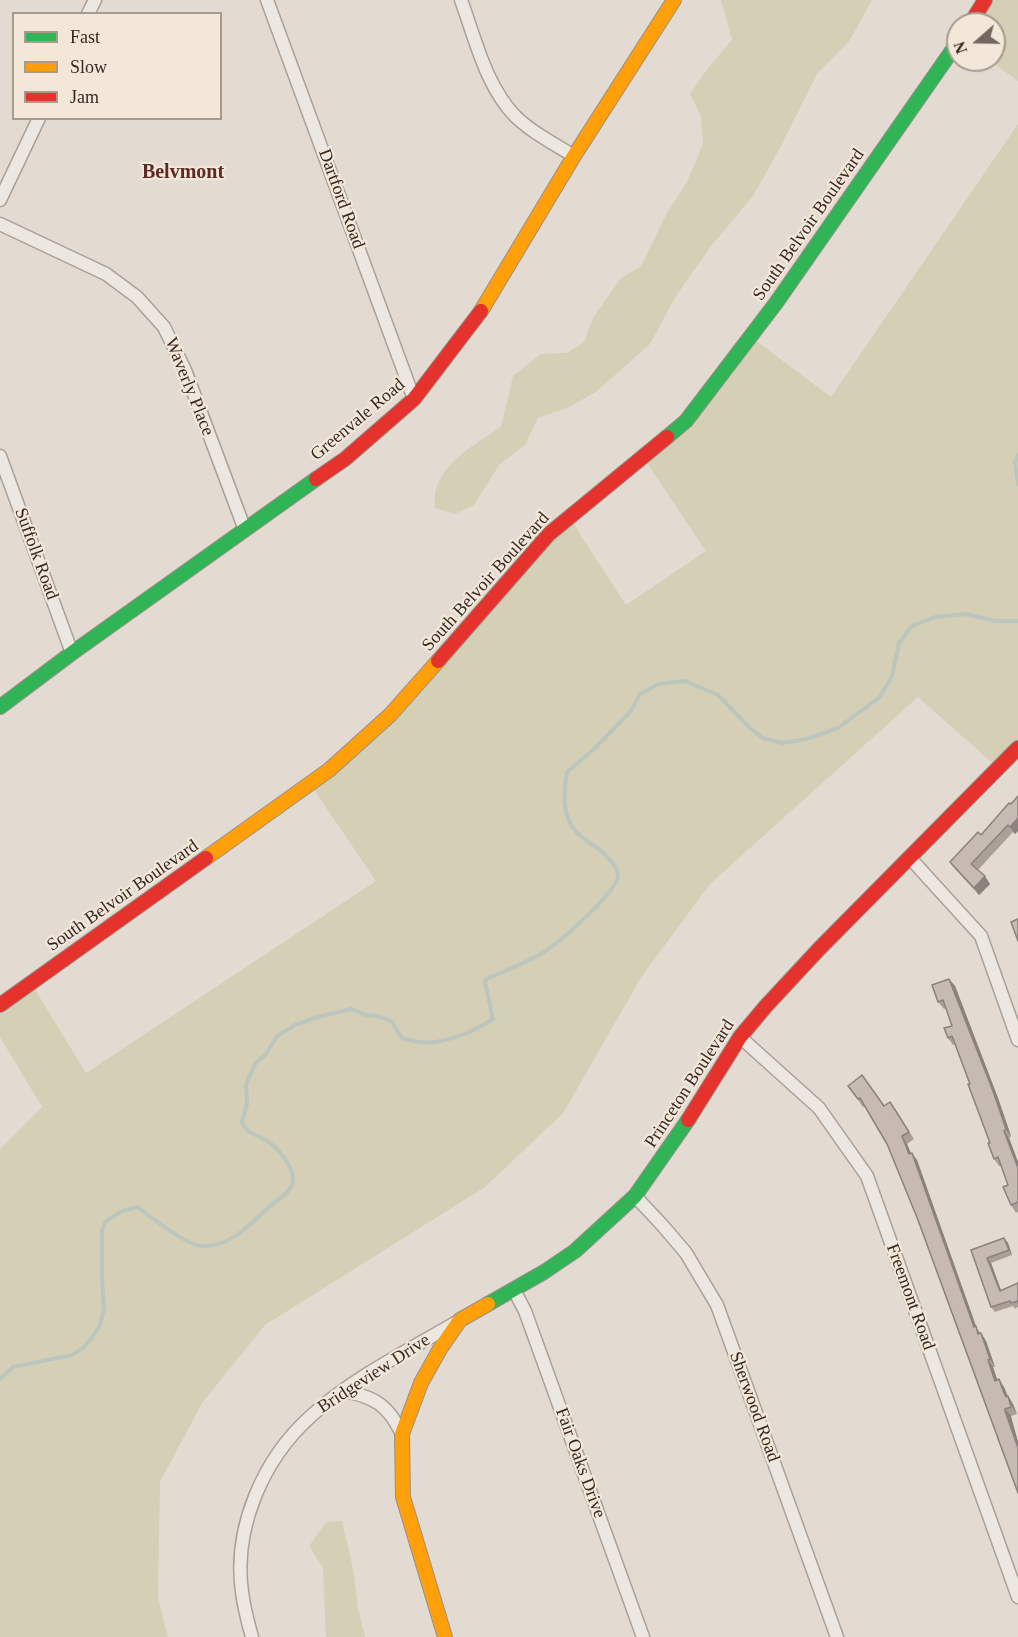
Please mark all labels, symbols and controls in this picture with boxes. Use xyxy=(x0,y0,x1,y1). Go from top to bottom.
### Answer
legend xyxy=(12,12,222,120)
north arrow xyxy=(946,12,1006,72)
text: Fast xyxy=(70,27,100,47)
text: N xyxy=(951,39,970,56)
text: Slow xyxy=(70,57,107,77)
text: Jam xyxy=(70,87,99,107)
street label: South Belvoir Boulevard xyxy=(749,145,869,305)
street label: Dartford Road xyxy=(313,146,369,252)
district label: Belvmont xyxy=(142,161,224,185)
street label: Waverly Place xyxy=(160,335,218,439)
street label: Greenvale Road xyxy=(306,374,410,466)
street label: Suffolk Road xyxy=(9,505,63,603)
street label: South Belvoir Boulevard xyxy=(418,508,554,656)
street label: South Belvoir Boulevard xyxy=(43,836,203,956)
street label: Princeton Boulevard xyxy=(641,1016,739,1152)
street label: Freemont Road xyxy=(881,1241,939,1353)
street label: Bridgeview Drive xyxy=(314,1330,434,1418)
street label: Sherwood Road xyxy=(724,1349,784,1465)
street label: Fair Oaks Drive xyxy=(550,1405,610,1521)

